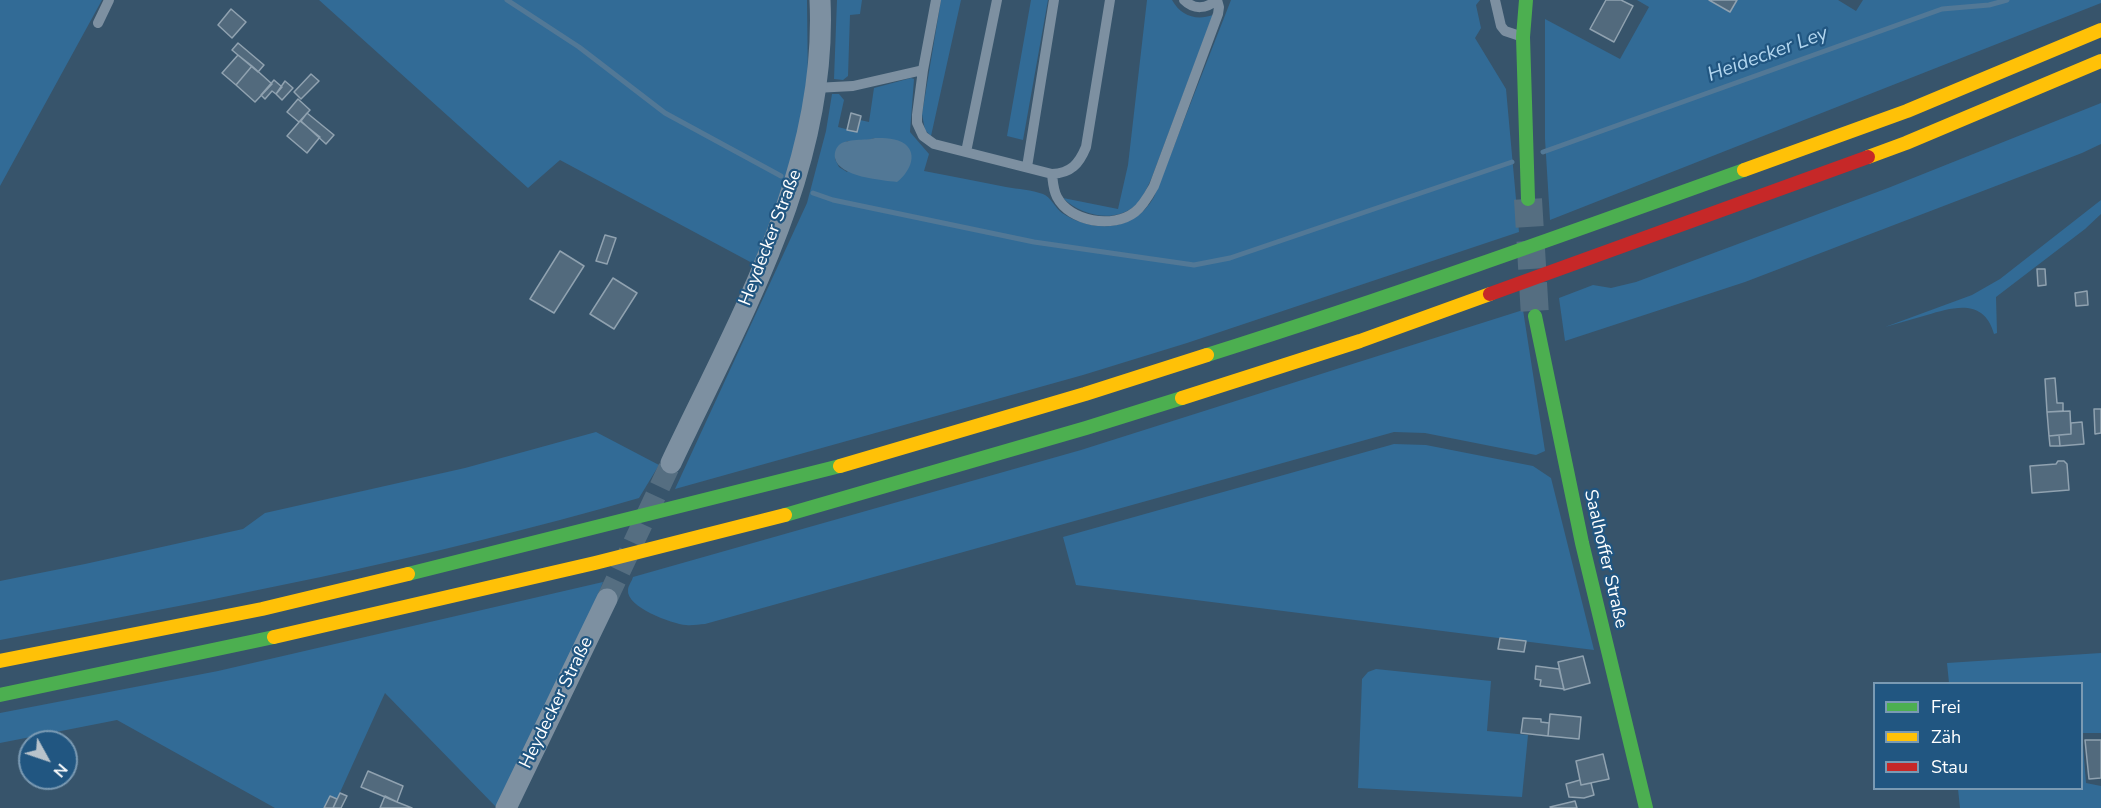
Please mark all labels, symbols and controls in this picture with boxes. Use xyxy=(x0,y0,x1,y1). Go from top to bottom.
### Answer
water label: Heidecker Ley xyxy=(1705,22,1831,88)
street label: Heydecker Straße xyxy=(735,167,807,309)
street label: Saalhoffer Straße xyxy=(1579,488,1631,630)
street label: Heydecker Straße xyxy=(516,634,598,772)
legend xyxy=(1873,682,2083,790)
text: Frei xyxy=(1931,695,1961,719)
text: Zäh xyxy=(1931,725,1961,749)
north arrow xyxy=(18,730,78,790)
text: Stau xyxy=(1931,755,1968,779)
text: N xyxy=(48,759,73,782)

